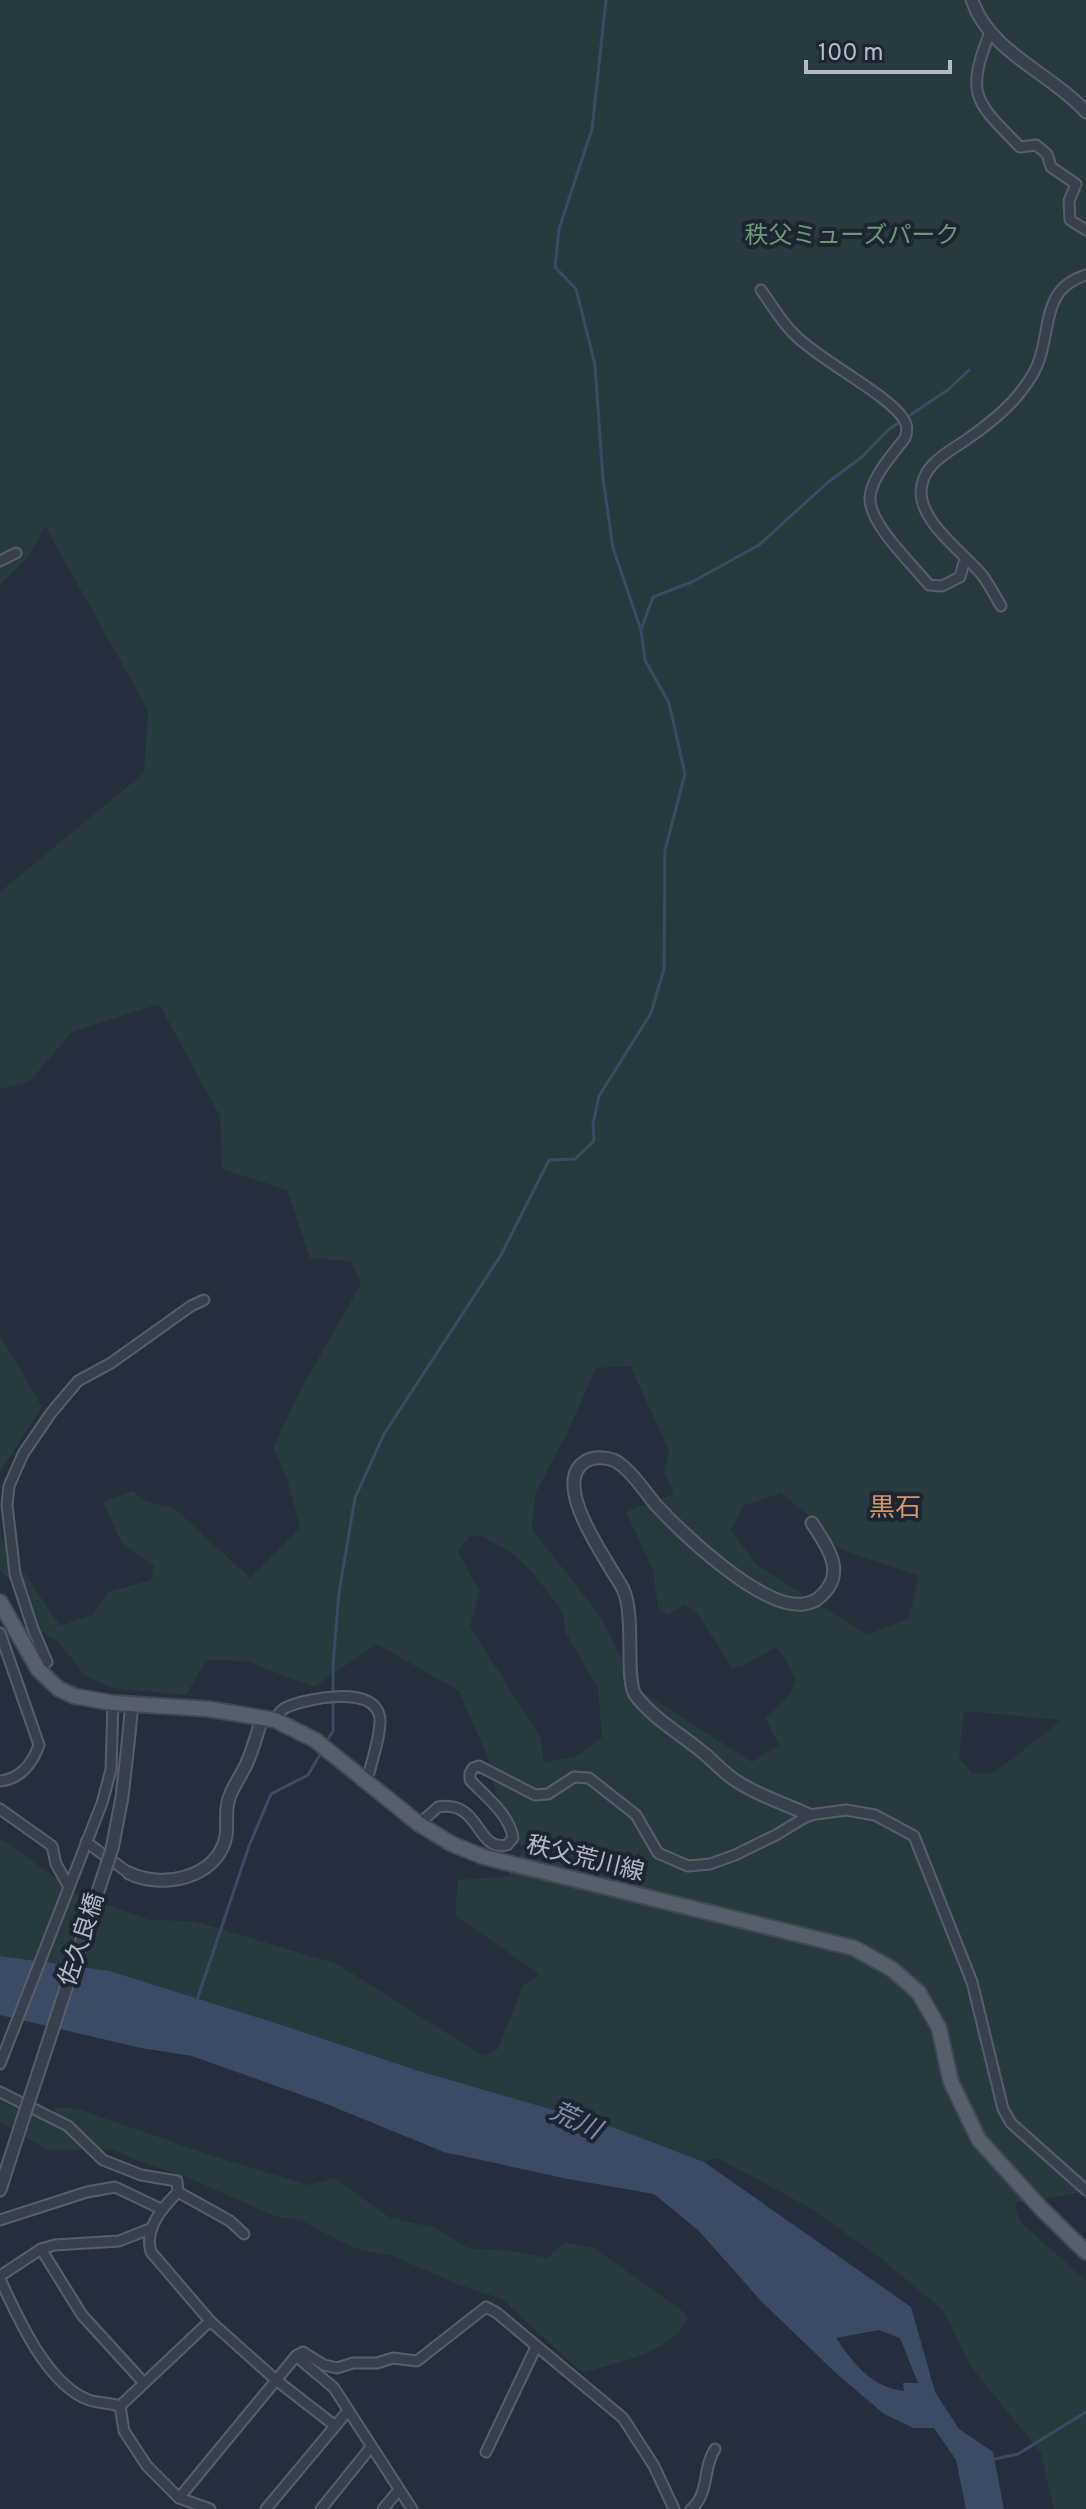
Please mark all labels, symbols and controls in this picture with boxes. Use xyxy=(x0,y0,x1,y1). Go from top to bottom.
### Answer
scale bar xyxy=(806,24,950,74)
text: 100 m xyxy=(818,39,884,69)
park label: 秩父ミューズパーク xyxy=(745,222,959,252)
district label: 黒石 xyxy=(869,1493,921,1526)
street label: 秩父荒川線 xyxy=(523,1831,647,1889)
street label: 佐久良橋 xyxy=(54,1890,112,1990)
water label: 荒川 xyxy=(544,2096,608,2149)

